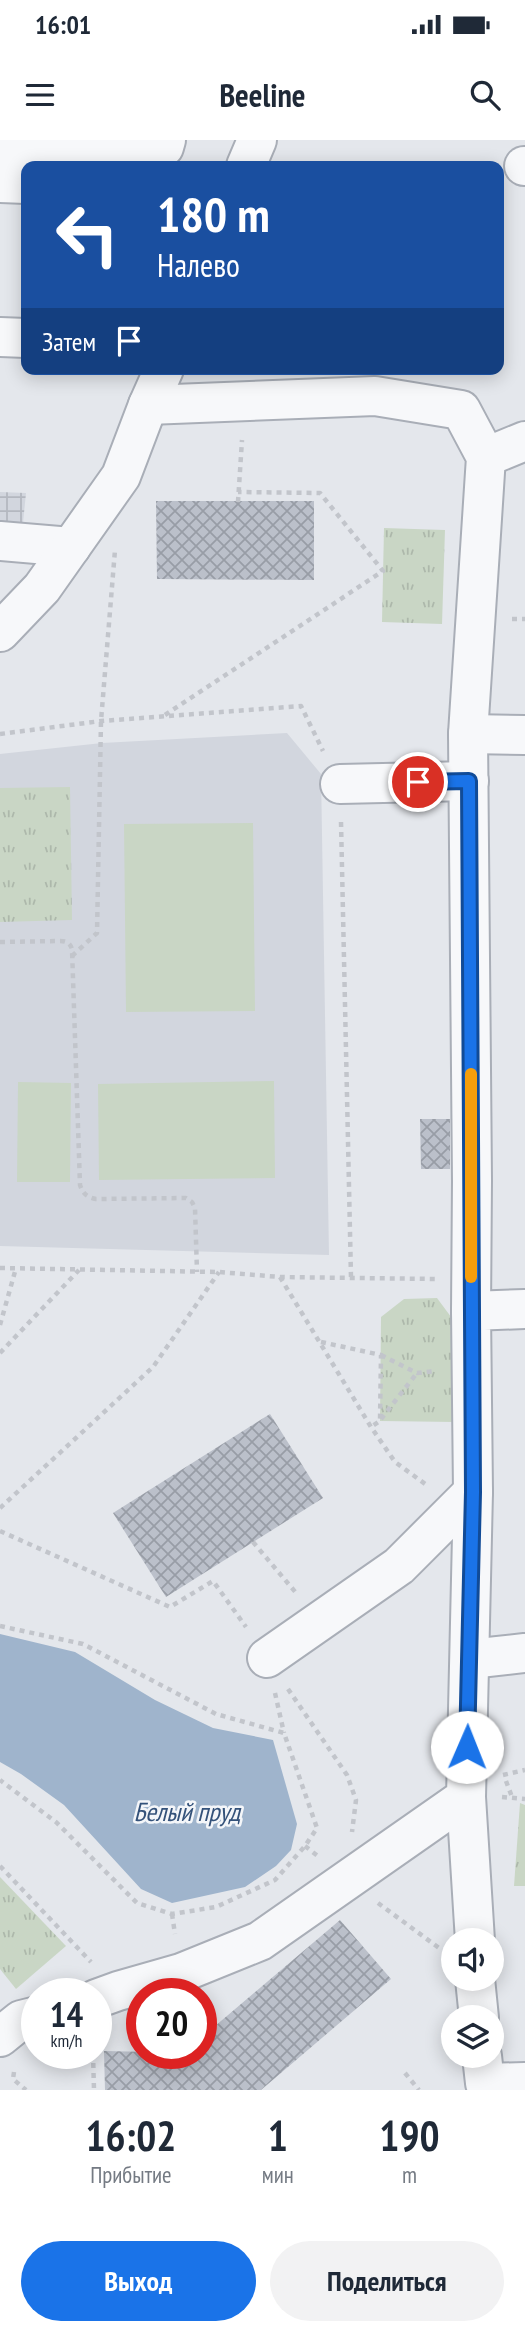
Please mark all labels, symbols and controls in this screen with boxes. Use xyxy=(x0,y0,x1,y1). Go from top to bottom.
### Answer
text: 16:01 xyxy=(35,8,91,41)
text: Beeline xyxy=(219,74,306,116)
icon: menu xyxy=(21,76,59,114)
icon: search xyxy=(466,76,504,114)
text: 180 m xyxy=(157,182,270,246)
icon: left xyxy=(42,189,133,280)
text: Налево xyxy=(157,244,240,286)
icon: arrive xyxy=(110,322,148,360)
text: Затем xyxy=(42,325,96,358)
pin xyxy=(388,752,448,812)
icon: arrive xyxy=(399,763,437,801)
position arrow xyxy=(430,1710,504,1784)
water label: Белый пруд xyxy=(134,1795,242,1828)
map controls xyxy=(441,1928,504,2068)
button: sound xyxy=(441,1928,504,1991)
speed limit sign: 20 xyxy=(126,1978,217,2069)
text: 14 xyxy=(50,1991,83,2037)
button: layers xyxy=(441,2005,504,2068)
text: km/h xyxy=(51,2029,82,2052)
text: 16:02 xyxy=(85,2108,176,2163)
text: 1 xyxy=(268,2108,288,2163)
text: 190 xyxy=(379,2108,440,2163)
text: Прибытие xyxy=(90,2160,172,2189)
text: мин xyxy=(262,2160,294,2189)
text: m xyxy=(402,2160,417,2189)
button: Выход xyxy=(21,2241,256,2321)
button: Поделиться xyxy=(270,2241,504,2321)

